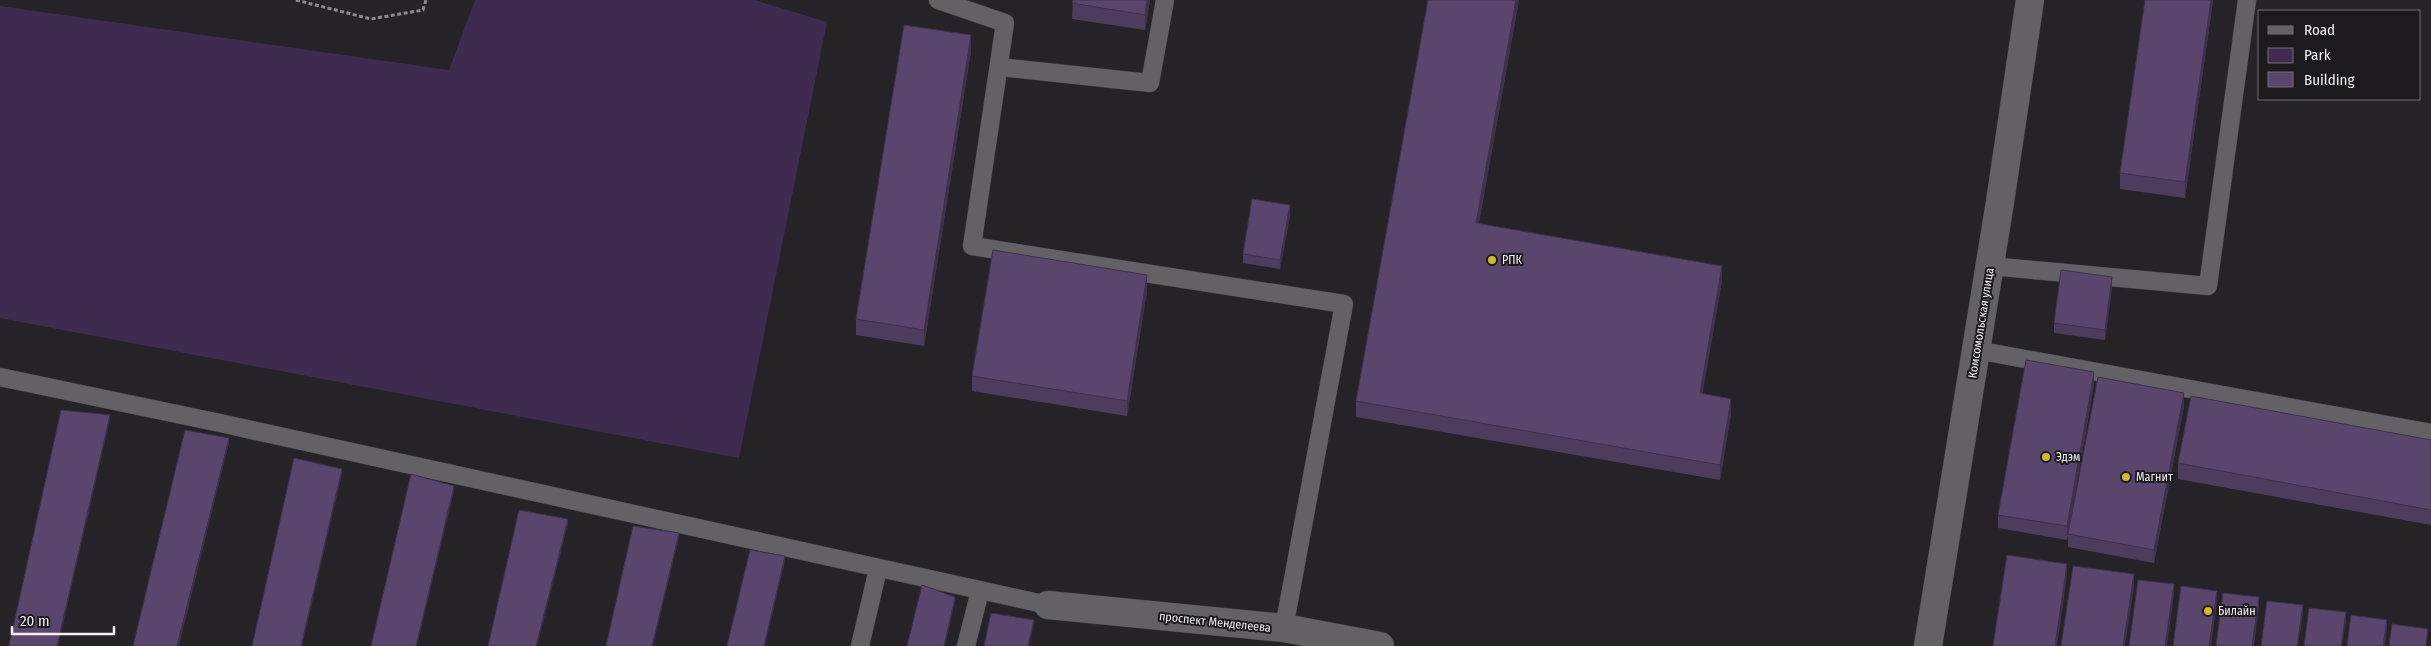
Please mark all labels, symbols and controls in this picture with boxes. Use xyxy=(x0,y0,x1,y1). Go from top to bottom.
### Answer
legend xyxy=(2258,10,2421,100)
text: Road xyxy=(2304,21,2335,39)
text: Park xyxy=(2304,46,2331,64)
text: Building xyxy=(2304,71,2355,89)
place label: РПК xyxy=(1502,253,1523,267)
marker: РПК xyxy=(1486,254,1498,266)
street label: Комсомольская улица xyxy=(1965,267,1997,379)
place label: Эдэм xyxy=(2056,450,2080,464)
marker: Эдэм xyxy=(2040,451,2052,463)
place label: Магнит xyxy=(2136,470,2173,484)
marker: Магнит xyxy=(2120,471,2132,483)
scale bar xyxy=(12,604,115,636)
place label: Билайн xyxy=(2218,604,2256,618)
marker: Билайн xyxy=(2202,605,2214,617)
street label: проспект Менделеева xyxy=(1158,609,1272,635)
text: 20 m xyxy=(20,612,50,630)

